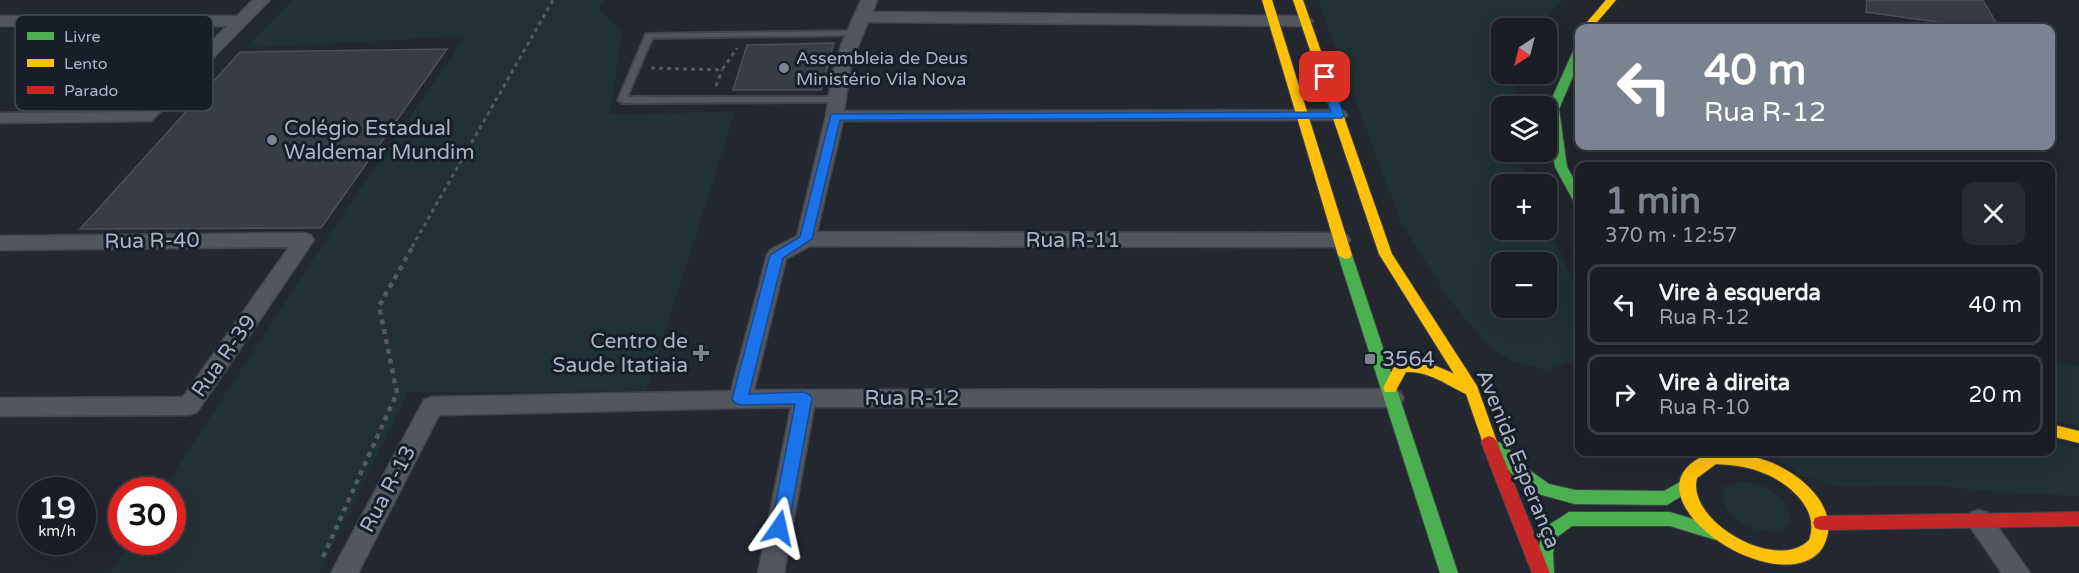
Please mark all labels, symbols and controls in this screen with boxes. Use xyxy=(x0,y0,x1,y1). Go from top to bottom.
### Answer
legend xyxy=(15,15,213,111)
north arrow xyxy=(1491,18,1557,84)
map controls xyxy=(1491,18,1557,318)
text: Livre xyxy=(64,27,101,47)
text: 40 m xyxy=(1704,45,1806,96)
place label: Assembleia de Deus Ministério Vila Nova xyxy=(796,47,968,90)
icon: left xyxy=(1605,48,1683,126)
pin xyxy=(1299,51,1350,102)
text: Lento xyxy=(64,54,108,74)
icon: arrive xyxy=(1308,60,1341,93)
marker: Assembleia de Deus Ministério Vila Nova xyxy=(777,61,791,75)
text: Parado xyxy=(64,81,118,101)
button: layers xyxy=(1491,96,1557,162)
text: Rua R-12 xyxy=(1704,96,1826,129)
place label: Colégio Estadual Waldemar Mundim xyxy=(284,116,475,165)
marker: Colégio Estadual Waldemar Mundim xyxy=(265,133,279,147)
button: + xyxy=(1491,174,1557,240)
text: 1 min xyxy=(1605,180,1701,223)
button: close xyxy=(1962,182,2025,245)
text: 370 m · 12:57 xyxy=(1605,224,1737,248)
street label: Rua R-40 xyxy=(104,228,200,254)
street label: Rua R-11 xyxy=(1026,228,1120,253)
button: − xyxy=(1491,252,1557,318)
text: Vire à esquerda xyxy=(1659,280,1821,306)
icon: left xyxy=(1608,288,1641,321)
text: 40 m xyxy=(1968,292,2022,318)
text: Rua R-12 xyxy=(1659,306,1749,330)
street label: Rua R-39 xyxy=(187,310,261,402)
place label: Centro de Saude Itatiaia xyxy=(553,329,688,378)
marker: Centro de Saude Itatiaia xyxy=(692,344,710,362)
place label: 3564 xyxy=(1382,347,1435,372)
marker: 3564 xyxy=(1363,352,1377,366)
street label: Avenida Esperança xyxy=(1471,366,1565,552)
text: Vire à direita xyxy=(1659,370,1790,396)
icon: right xyxy=(1608,378,1641,411)
text: 20 m xyxy=(1968,382,2022,408)
street label: Rua R-12 xyxy=(865,386,959,411)
text: Rua R-10 xyxy=(1659,396,1749,420)
street label: Rua R-13 xyxy=(355,441,421,537)
speed limit sign: 30 xyxy=(108,477,186,555)
text: 19 xyxy=(38,490,76,527)
position arrow xyxy=(747,496,811,560)
text: km/h xyxy=(38,522,76,540)

